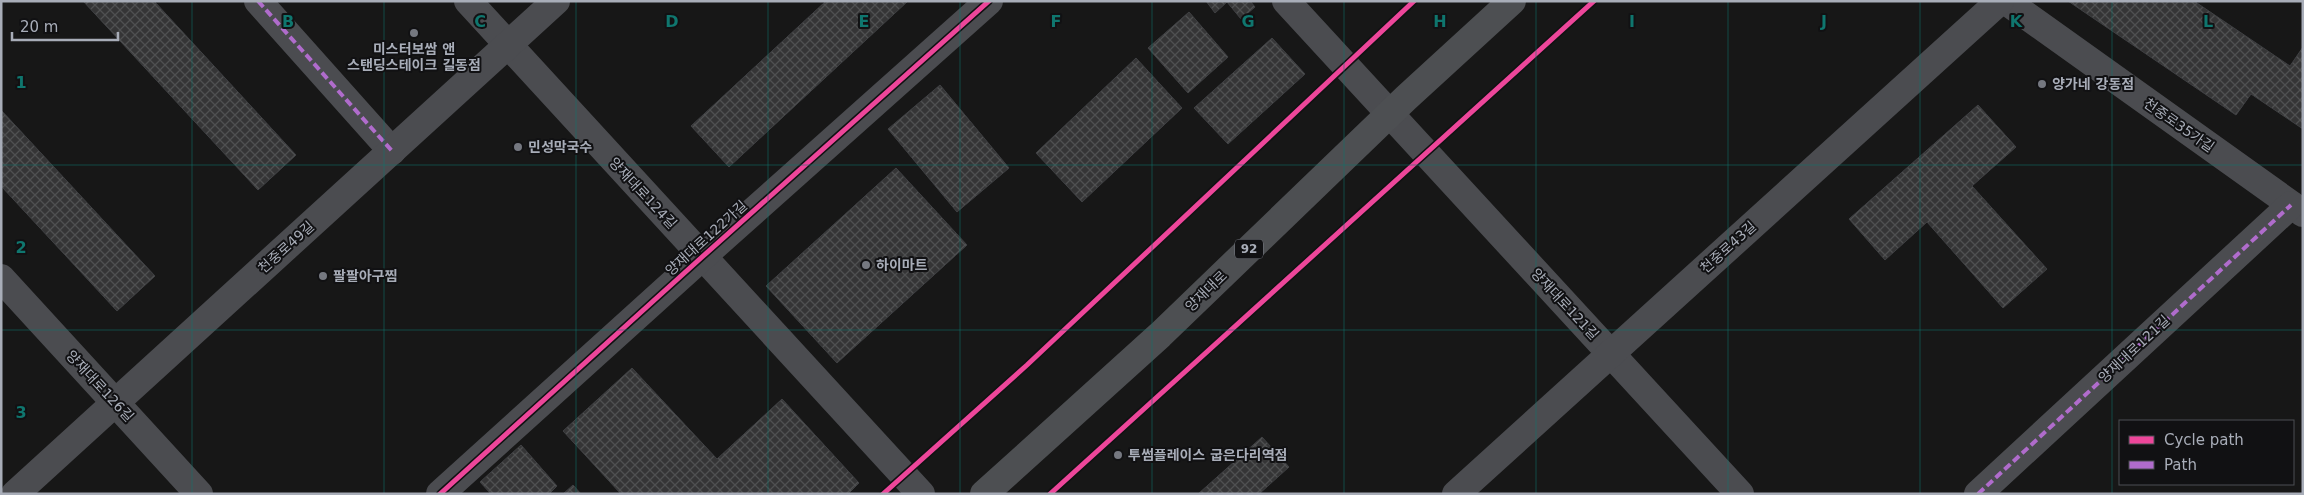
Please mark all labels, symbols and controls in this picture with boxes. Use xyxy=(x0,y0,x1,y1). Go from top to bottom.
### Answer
scale bar xyxy=(12,10,119,42)
text: B xyxy=(282,12,294,31)
text: C xyxy=(474,12,486,31)
text: D xyxy=(665,12,679,31)
text: E xyxy=(859,12,869,31)
text: F xyxy=(1051,12,1061,31)
text: G xyxy=(1241,12,1255,31)
text: H xyxy=(1433,12,1447,31)
text: I xyxy=(1629,12,1635,31)
text: J xyxy=(1820,12,1827,31)
text: K xyxy=(2010,12,2023,31)
text: L xyxy=(2203,12,2213,31)
text: 20 m xyxy=(20,18,58,36)
marker: 미스터보쌈 앤 스탠딩스테이크 길동점 xyxy=(408,27,420,39)
place label: 미스터보쌈 앤 스탠딩스테이크 길동점 xyxy=(347,41,481,73)
text: 1 xyxy=(15,73,27,92)
place label: 양가네 강동점 xyxy=(2052,76,2134,92)
marker: 양가네 강동점 xyxy=(2036,78,2048,90)
street label: 천중로35가길 xyxy=(2141,95,2217,155)
place label: 민성막국수 xyxy=(528,139,593,155)
marker: 민성막국수 xyxy=(512,141,524,153)
street label: 양재대로124길 xyxy=(606,154,680,232)
street label: 양재대로122가길 xyxy=(662,197,750,279)
street label: 천중로49길 xyxy=(255,218,317,276)
street label: 천중로43길 xyxy=(1697,218,1759,276)
text: 2 xyxy=(15,238,27,257)
road number: 92 xyxy=(1235,240,1263,258)
place label: 하이마트 xyxy=(876,257,928,273)
marker: 하이마트 xyxy=(860,259,872,271)
street label: 양재대로121길 xyxy=(1528,265,1602,343)
street label: 양재대로 xyxy=(1182,267,1230,315)
place label: 팔팔아구찜 xyxy=(333,268,397,284)
marker: 팔팔아구찜 xyxy=(317,270,329,282)
street label: 양재대로121길 xyxy=(2095,312,2173,386)
street label: 양재대로126길 xyxy=(63,347,137,425)
text: 3 xyxy=(15,403,27,422)
legend xyxy=(2119,420,2294,485)
text: Cycle path xyxy=(2164,431,2244,449)
place label: 투썸플레이스 굽은다리역점 xyxy=(1128,447,1287,463)
marker: 투썸플레이스 굽은다리역점 xyxy=(1112,449,1124,461)
text: Path xyxy=(2164,456,2197,474)

